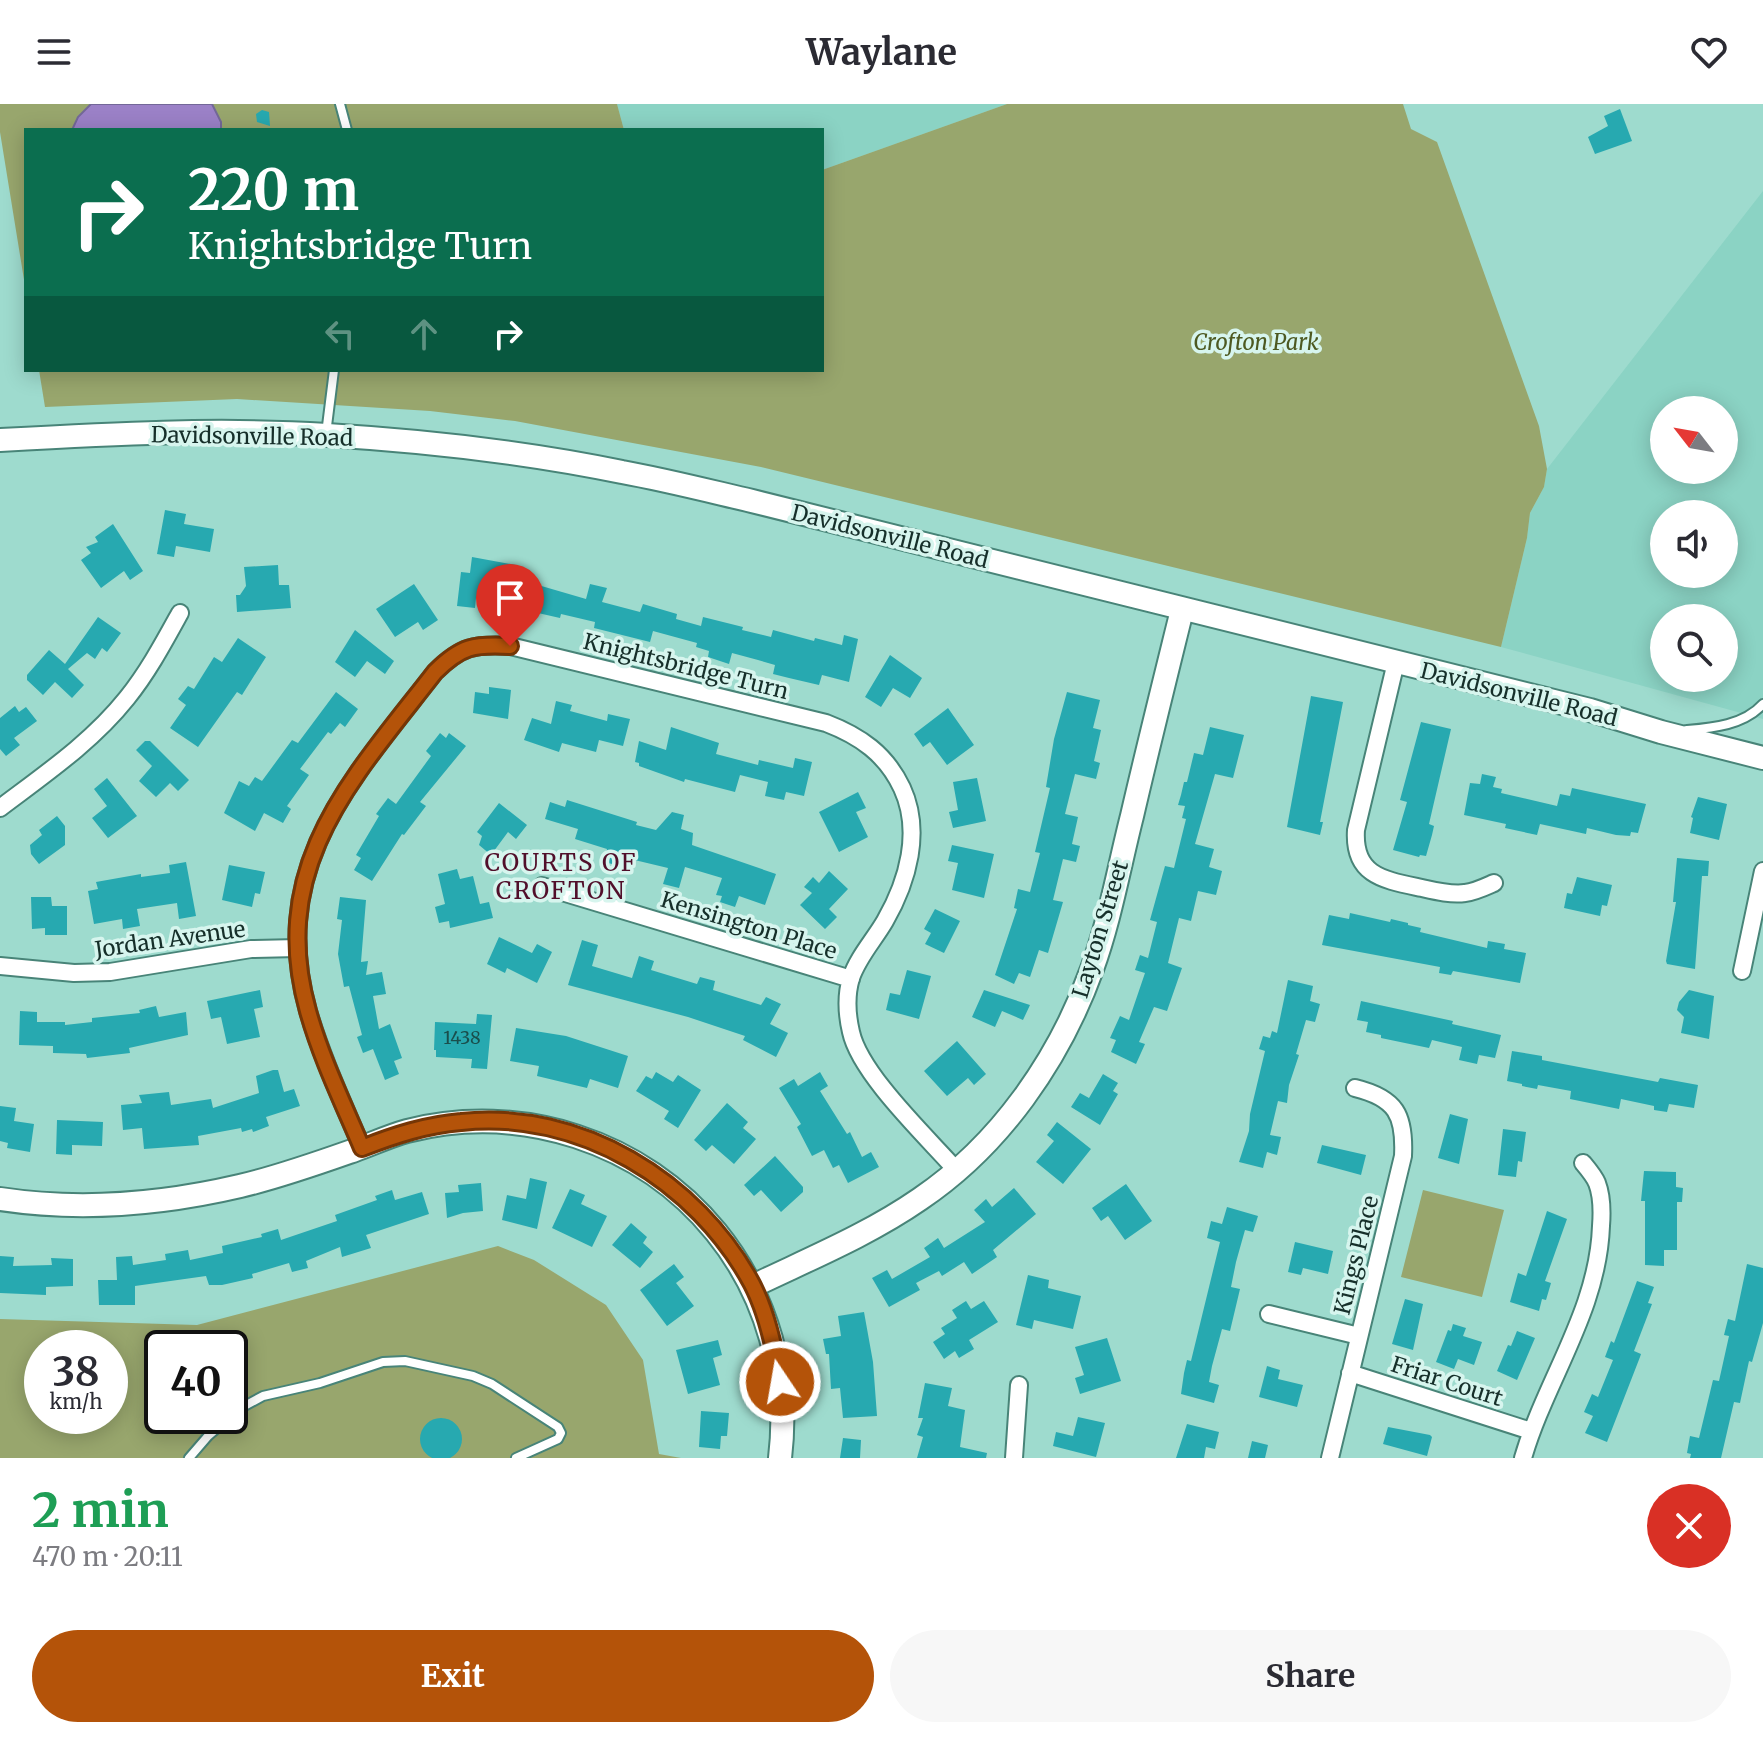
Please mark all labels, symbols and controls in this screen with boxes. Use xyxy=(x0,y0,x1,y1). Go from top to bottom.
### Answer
icon: menu xyxy=(32,30,76,74)
text: Waylane xyxy=(806,30,957,75)
icon: heart xyxy=(1687,30,1731,74)
text: 220 m xyxy=(188,155,359,225)
icon: right xyxy=(56,160,160,264)
text: Knightsbridge Turn xyxy=(188,224,532,269)
icon: left xyxy=(318,312,362,356)
icon: ahead xyxy=(402,312,446,356)
icon: right xyxy=(486,312,530,356)
park label: Crofton Park xyxy=(1193,328,1319,356)
north arrow xyxy=(1650,396,1738,484)
map controls xyxy=(1650,396,1738,692)
street label: Davidsonville Road xyxy=(151,420,353,452)
street label: Davidsonville Road xyxy=(789,498,991,574)
button: sound xyxy=(1650,500,1738,588)
pin xyxy=(476,564,544,646)
icon: arrive xyxy=(488,576,532,620)
button: search xyxy=(1650,604,1738,692)
street label: Knightsbridge Turn xyxy=(581,627,792,705)
street label: Davidsonville Road xyxy=(1418,656,1620,732)
district label: COURTS OF CROFTON xyxy=(484,847,638,906)
street label: Layton Street xyxy=(1066,856,1134,1001)
street label: Kensington Place xyxy=(658,885,840,965)
street label: Jordan Avenue xyxy=(92,915,247,964)
house number: 1438 xyxy=(443,1026,481,1049)
street label: Kings Place xyxy=(1328,1193,1384,1317)
speed limit sign: 40 xyxy=(144,1330,248,1434)
position arrow xyxy=(738,1340,822,1424)
text: 38 xyxy=(52,1347,100,1397)
street label: Friar Court xyxy=(1388,1350,1507,1412)
text: km/h xyxy=(50,1389,102,1414)
text: 2 min xyxy=(32,1480,169,1540)
button: close xyxy=(1647,1484,1731,1568)
text: 470 m · 20:11 xyxy=(32,1540,183,1573)
button: Exit xyxy=(32,1630,874,1722)
button: Share xyxy=(890,1630,1731,1722)

